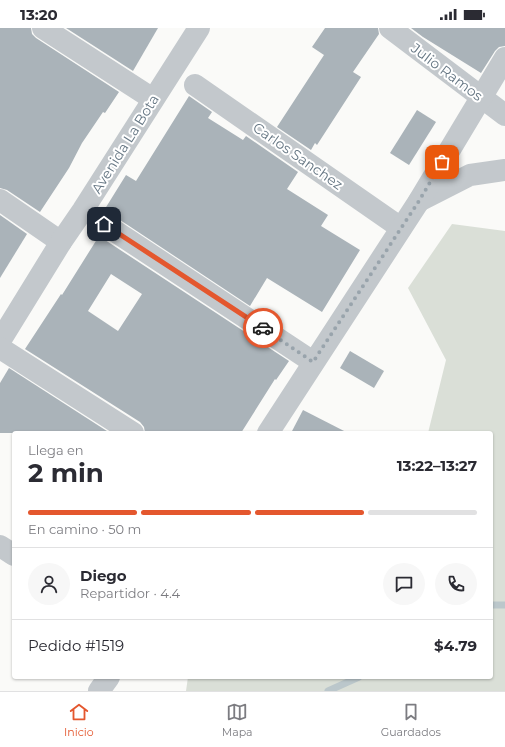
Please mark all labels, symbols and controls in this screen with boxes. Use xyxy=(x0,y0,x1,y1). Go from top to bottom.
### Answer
text: 13:20 xyxy=(20,5,58,24)
street label: Julio Ramos xyxy=(407,39,487,105)
street label: Avenida La Bota xyxy=(87,91,163,197)
street label: Carlos Sanchez xyxy=(250,118,346,194)
pin xyxy=(425,145,459,179)
icon: bag xyxy=(431,151,453,173)
pin xyxy=(87,207,121,241)
icon: home xyxy=(93,213,115,235)
courier xyxy=(243,308,283,348)
icon: car xyxy=(252,317,274,339)
text: Llega en xyxy=(28,442,84,458)
text: 13:22–13:27 xyxy=(397,456,477,475)
text: 2 min xyxy=(28,457,104,489)
text: En camino · 50 m xyxy=(28,521,141,537)
button: person xyxy=(28,563,70,605)
button: chat xyxy=(383,563,425,605)
button: phone xyxy=(435,563,477,605)
text: Diego xyxy=(80,566,127,585)
text: Repartidor · 4.4 xyxy=(80,585,180,601)
text: Pedido #1519 xyxy=(28,636,124,655)
text: $4.79 xyxy=(434,636,477,655)
tab: Inicio xyxy=(64,701,94,739)
tab: Mapa xyxy=(222,701,253,739)
tab: Guardados xyxy=(381,701,441,739)

